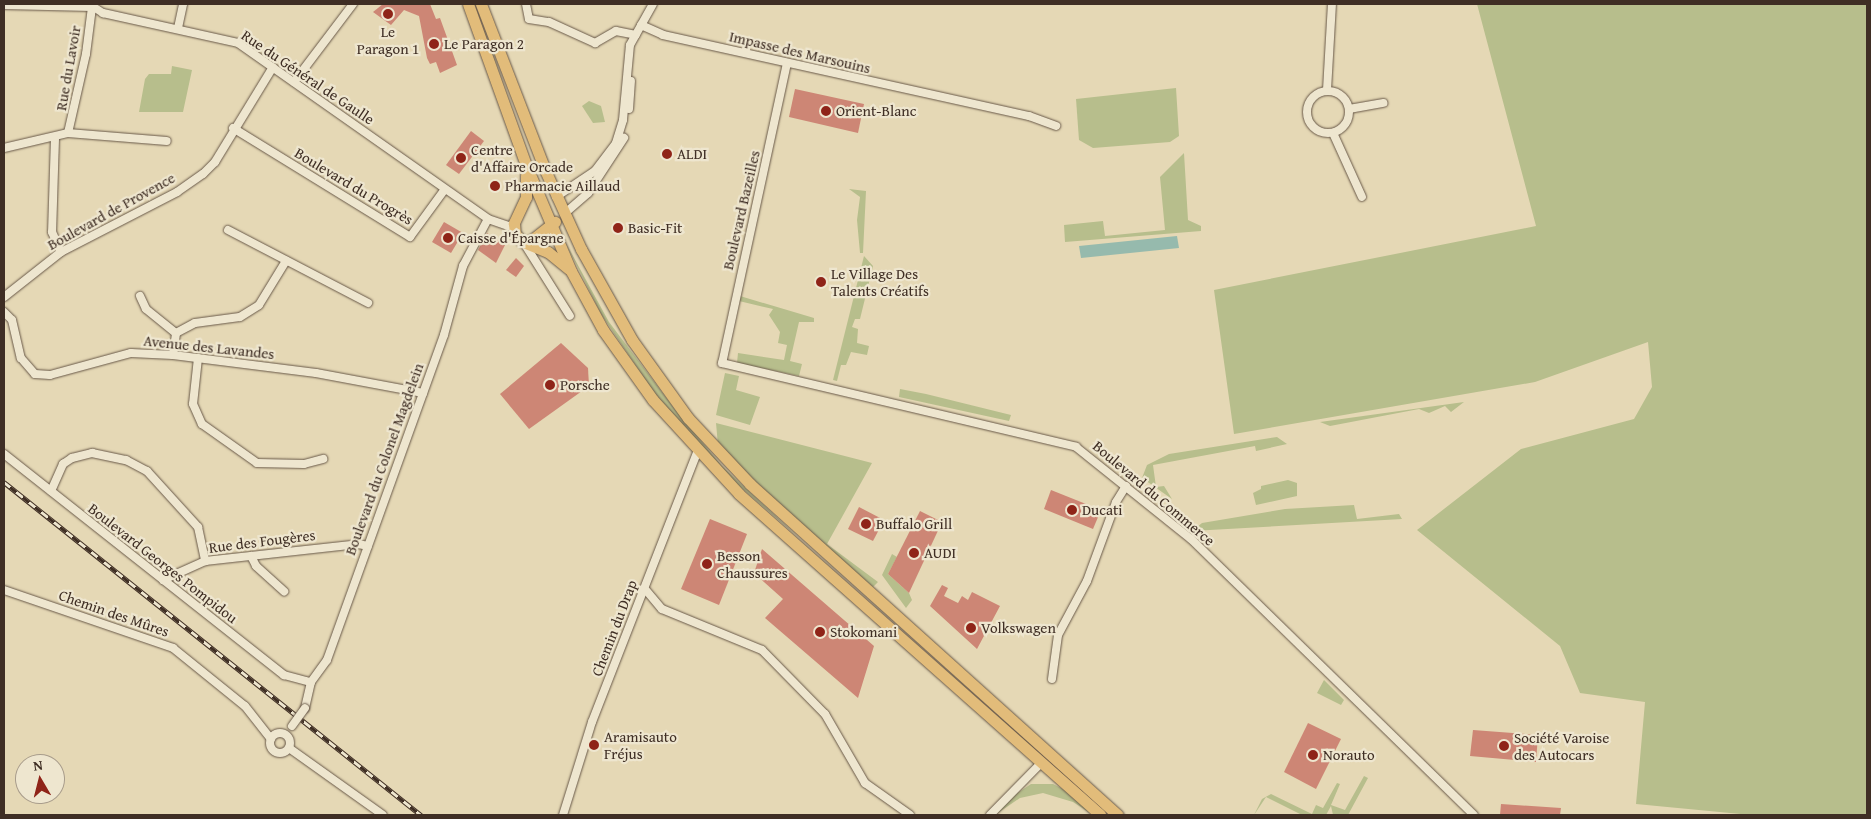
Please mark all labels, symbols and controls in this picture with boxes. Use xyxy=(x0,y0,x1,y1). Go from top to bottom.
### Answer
marker: Le Paragon 1 xyxy=(382,8,394,20)
place label: Le Paragon 1 xyxy=(357,22,419,57)
street label: Rue du Lavoir xyxy=(52,24,84,112)
street label: Rue du Général de Gaulle xyxy=(238,26,378,128)
street label: Impasse des Marsouins xyxy=(728,27,872,77)
place label: Le Paragon 2 xyxy=(444,35,524,53)
marker: Le Paragon 2 xyxy=(428,38,440,50)
place label: Orient-Blanc xyxy=(836,102,916,120)
marker: Orient-Blanc xyxy=(820,105,832,117)
place label: Centre d'Affaire Orcade xyxy=(471,140,573,175)
street label: Boulevard du Progrès xyxy=(292,144,416,228)
place label: ALDI xyxy=(677,145,707,163)
marker: ALDI xyxy=(661,148,673,160)
street label: Boulevard Bazeilles xyxy=(719,149,763,271)
marker: Centre d'Affaire Orcade xyxy=(455,152,467,164)
street label: Boulevard de Provence xyxy=(44,168,178,254)
place label: Pharmacie Aillaud xyxy=(505,177,620,195)
marker: Pharmacie Aillaud xyxy=(489,180,501,192)
place label: Basic-Fit xyxy=(628,219,682,237)
marker: Basic-Fit xyxy=(612,222,624,234)
place label: Caisse d'Épargne xyxy=(458,229,563,247)
marker: Caisse d'Épargne xyxy=(442,232,454,244)
place label: Le Village Des Talents Créatifs xyxy=(831,264,929,299)
marker: Le Village Des Talents Créatifs xyxy=(815,276,827,288)
street label: Avenue des Lavandes xyxy=(143,331,275,363)
street label: Boulevard du Colonel Magdelein xyxy=(341,361,427,557)
place label: Porsche xyxy=(560,376,610,394)
marker: Porsche xyxy=(544,379,556,391)
street label: Boulevard du Commerce xyxy=(1089,437,1219,549)
street label: Boulevard Georges Pompidou xyxy=(85,499,241,627)
place label: Ducati xyxy=(1082,501,1122,519)
marker: Ducati xyxy=(1066,504,1078,516)
place label: Buffalo Grill xyxy=(876,515,952,533)
marker: Buffalo Grill xyxy=(860,518,872,530)
street label: Rue des Fougères xyxy=(208,526,316,556)
place label: AUDI xyxy=(924,544,956,562)
place label: Besson Chaussures xyxy=(717,546,788,581)
marker: AUDI xyxy=(908,547,920,559)
marker: Besson Chaussures xyxy=(701,558,713,570)
street label: Chemin du Drap xyxy=(587,577,641,679)
street label: Chemin des Mûres xyxy=(56,586,172,640)
place label: Volkswagen xyxy=(981,619,1056,637)
marker: Volkswagen xyxy=(965,622,977,634)
place label: Stokomani xyxy=(830,623,897,641)
marker: Stokomani xyxy=(814,626,826,638)
place label: Aramisauto Fréjus xyxy=(604,727,677,762)
place label: Société Varoise des Autocars xyxy=(1514,728,1609,763)
marker: Aramisauto Fréjus xyxy=(588,739,600,751)
marker: Société Varoise des Autocars xyxy=(1498,740,1510,752)
place label: Norauto xyxy=(1323,746,1375,764)
marker: Norauto xyxy=(1307,749,1319,761)
north arrow xyxy=(15,754,65,804)
text: N xyxy=(32,755,44,776)

